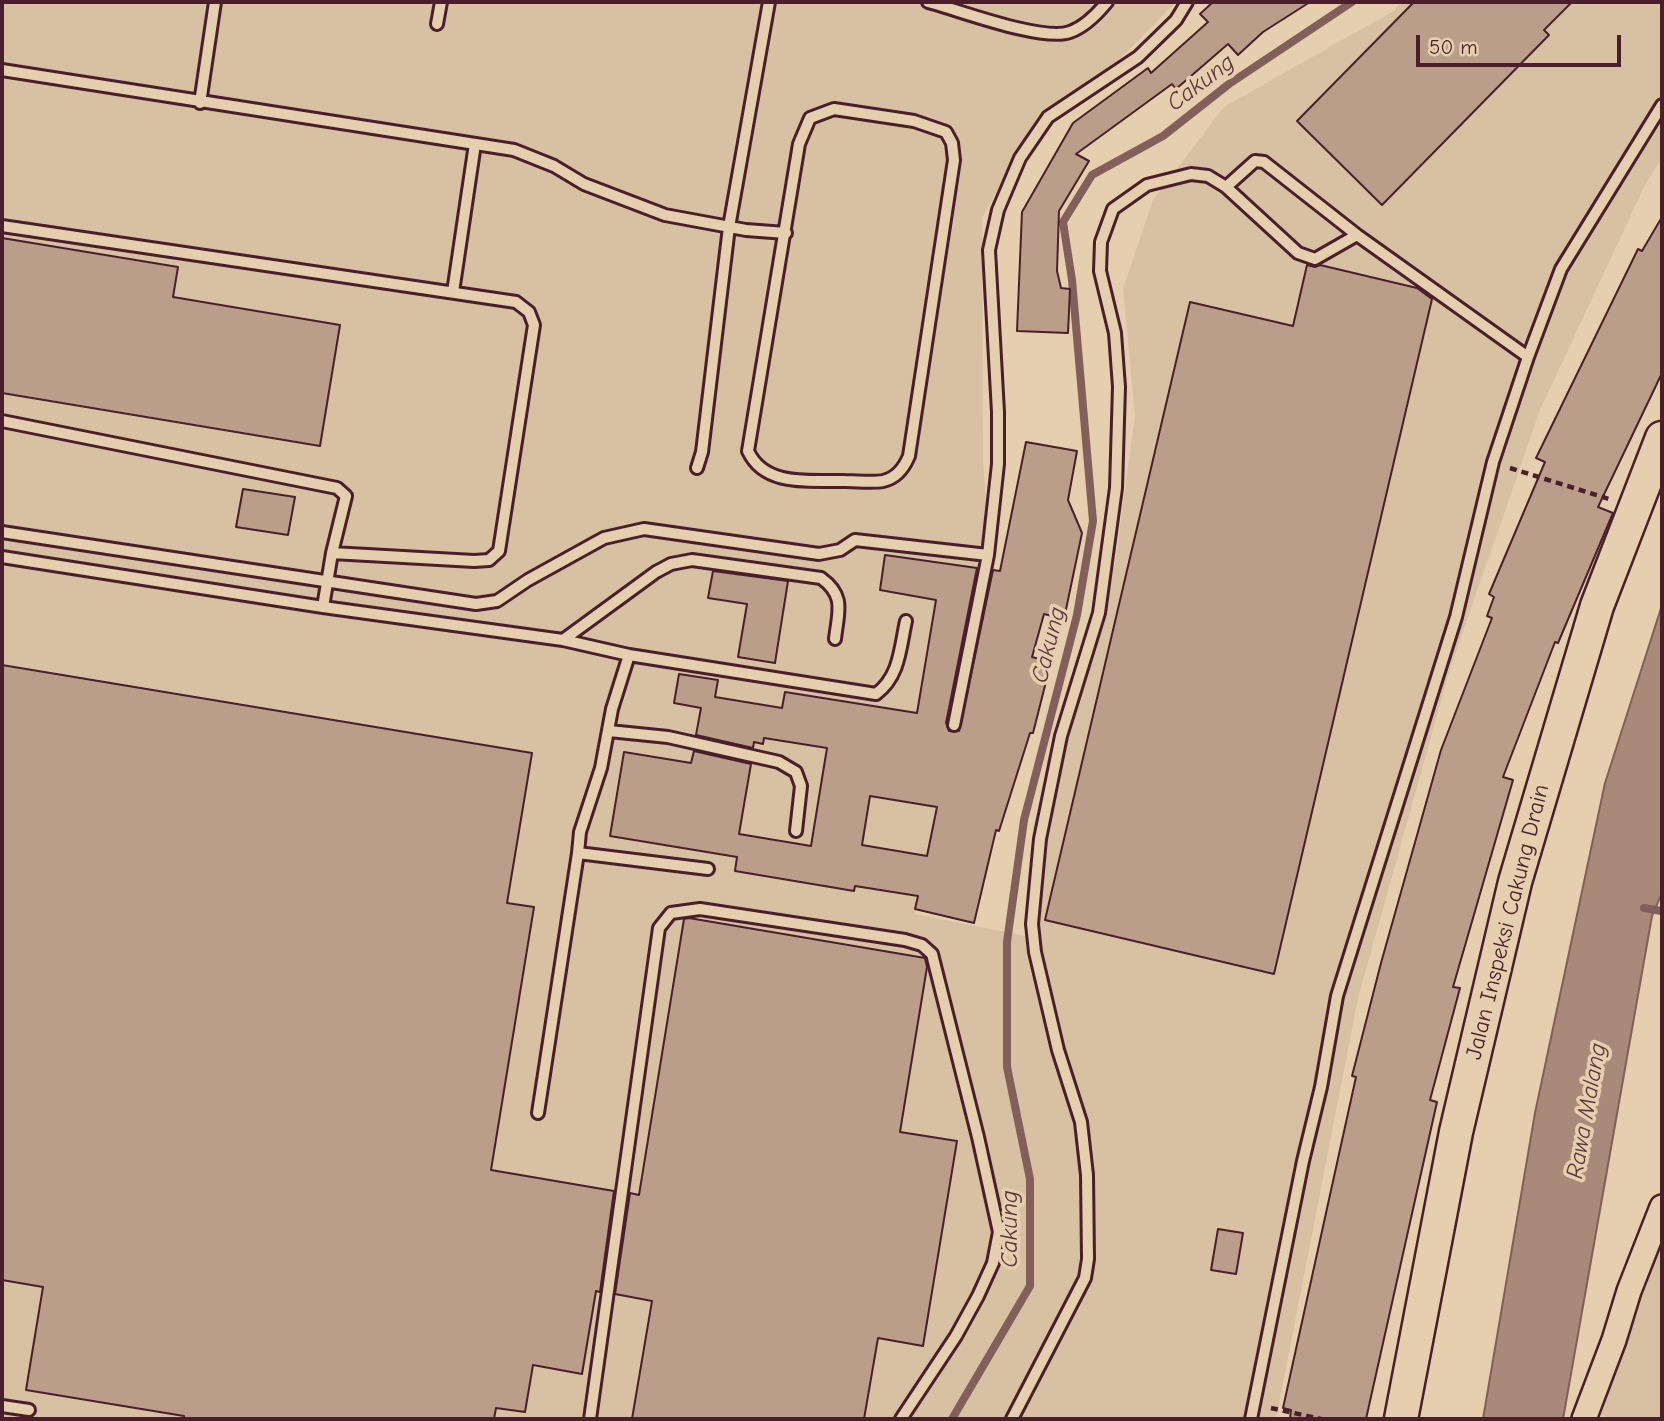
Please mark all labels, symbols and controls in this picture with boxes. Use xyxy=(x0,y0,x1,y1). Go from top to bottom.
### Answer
scale bar xyxy=(1419,21,1624,65)
text: 50 m xyxy=(1429,35,1478,59)
water label: Cakung xyxy=(1162,48,1240,118)
water label: Cakung xyxy=(1026,604,1072,686)
street label: Jalan Inspeksi Cakung Drain xyxy=(1460,781,1556,1063)
water label: Rawa Malang xyxy=(1561,1041,1613,1181)
water label: Cakung xyxy=(996,1190,1024,1268)

